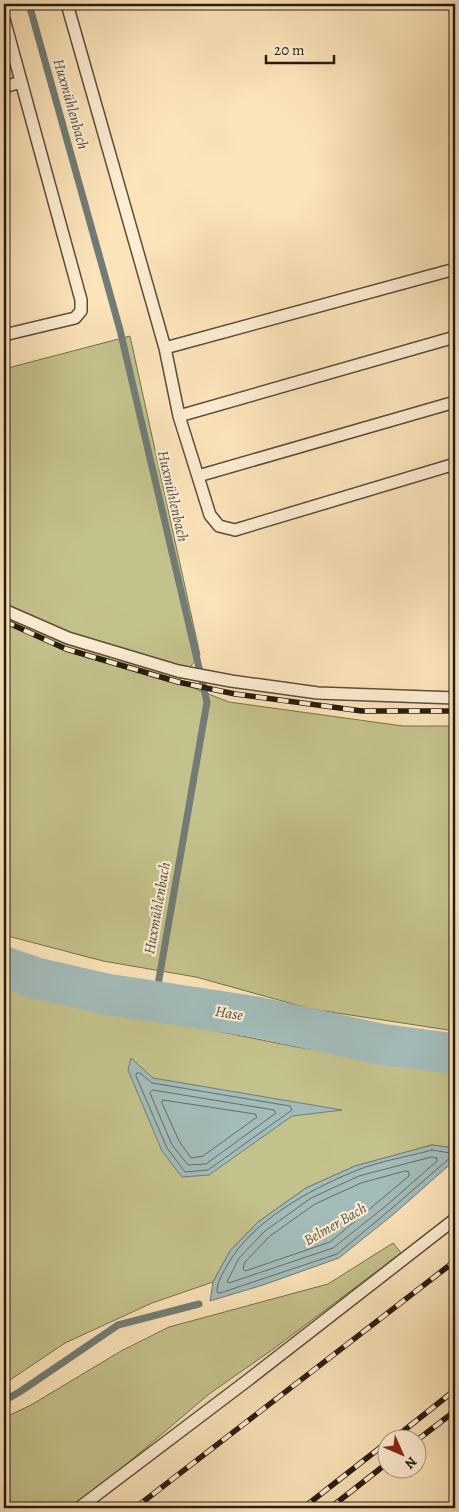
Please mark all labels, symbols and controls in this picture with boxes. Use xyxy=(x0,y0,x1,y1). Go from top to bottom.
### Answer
scale bar xyxy=(266,32,334,64)
text: 20 m xyxy=(274,40,305,60)
water label: Huxmühlenbach xyxy=(49,56,93,152)
water label: Huxmühlenbach xyxy=(153,448,193,544)
water label: Huxmühlenbach xyxy=(139,860,175,956)
water label: Hase xyxy=(214,1001,245,1025)
water label: Belmer Bach xyxy=(300,1198,370,1250)
north arrow xyxy=(376,1430,426,1480)
text: N xyxy=(401,1453,421,1473)

